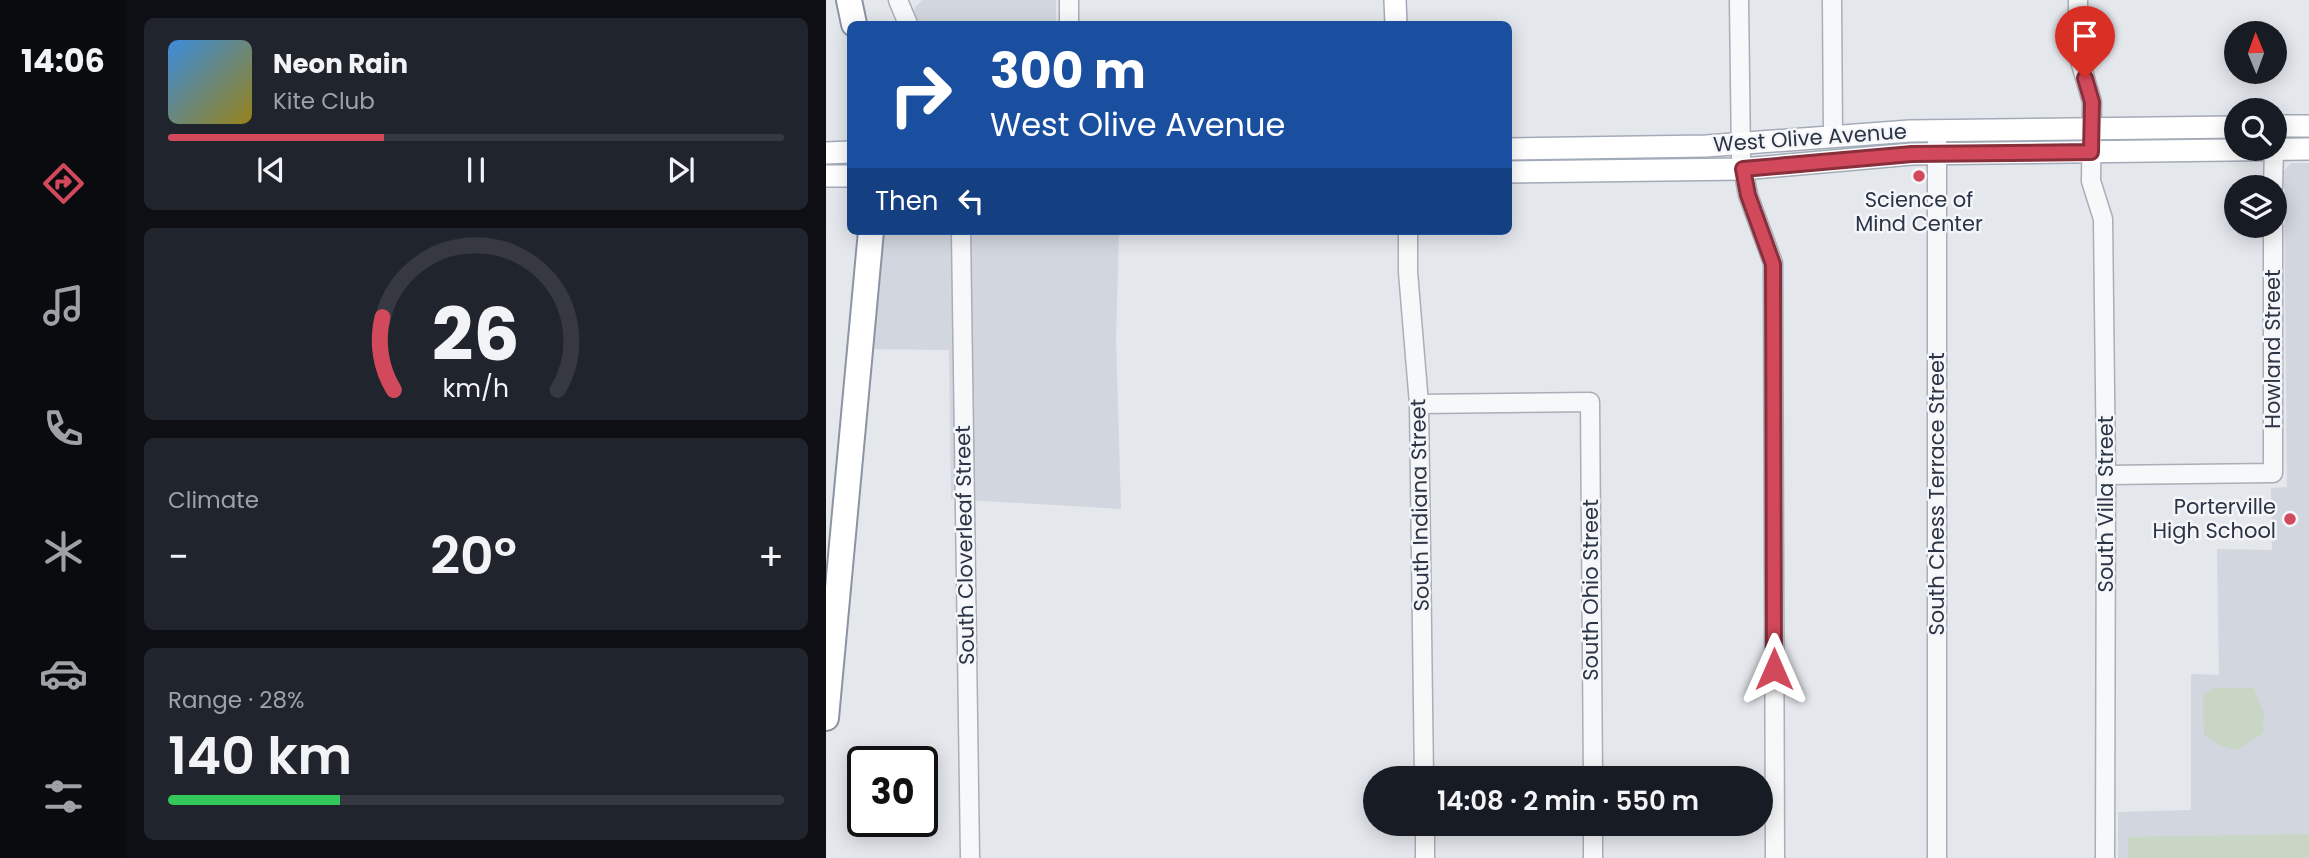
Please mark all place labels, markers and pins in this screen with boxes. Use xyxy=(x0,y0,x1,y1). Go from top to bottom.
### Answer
pin xyxy=(2055,6,2115,78)
marker: Science of Mind Center xyxy=(1911,168,1927,184)
place label: Science of Mind Center xyxy=(1855,185,1983,238)
place label: Porterville High School xyxy=(2152,492,2276,545)
marker: Porterville High School xyxy=(2282,511,2298,527)

